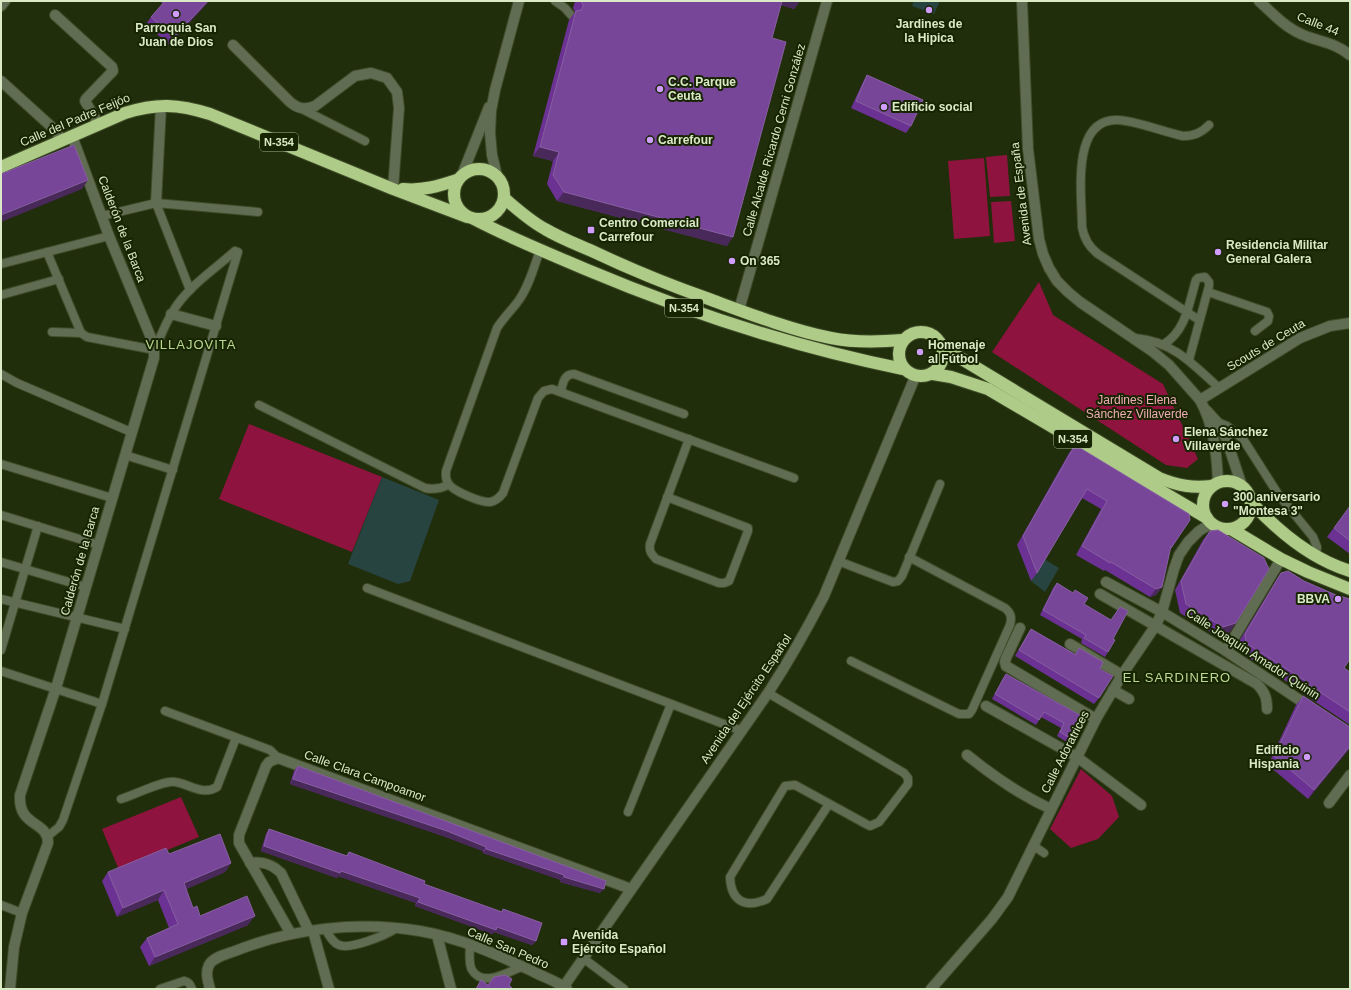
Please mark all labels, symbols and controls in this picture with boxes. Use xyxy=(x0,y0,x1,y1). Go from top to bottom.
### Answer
marker: Jardines de la Hipica xyxy=(924,5,934,15)
marker: Parroquia San Juan de Dios xyxy=(171,9,181,19)
street label: Calle 44 xyxy=(1295,9,1341,39)
place label: Jardines de la Hipica xyxy=(896,17,963,45)
place label: Parroquia San Juan de Dios xyxy=(135,21,217,49)
street label: Calle Alcalde Ricardo Cerni González xyxy=(740,42,808,238)
place label: C.C. Parque Ceuta xyxy=(668,75,736,103)
marker: C.C. Parque Ceuta xyxy=(655,84,665,94)
street label: Calle del Padre Feijóo xyxy=(18,90,132,150)
place label: Edificio social xyxy=(892,100,973,114)
marker: Edificio social xyxy=(879,102,889,112)
road number: N-354 xyxy=(260,133,298,151)
place label: Carrefour xyxy=(658,133,713,147)
marker: Carrefour xyxy=(645,135,655,145)
street label: Avenida de España xyxy=(1008,141,1034,246)
street label: Calderón de la Barca xyxy=(95,174,149,284)
place label: Centro Comercial Carrefour xyxy=(599,216,699,244)
marker: Centro Comercial Carrefour xyxy=(586,225,596,235)
place label: Residencia Militar General Galera xyxy=(1226,238,1328,266)
marker: Residencia Militar General Galera xyxy=(1213,247,1223,257)
place label: On 365 xyxy=(740,254,780,268)
marker: On 365 xyxy=(727,256,737,266)
road number: N-354 xyxy=(665,299,703,317)
street label: Scouts de Ceuta xyxy=(1224,316,1308,374)
district label: VILLAJOVITA xyxy=(146,337,236,352)
place label: Homenaje al Fútbol xyxy=(928,338,986,366)
marker: Homenaje al Fútbol xyxy=(915,347,925,357)
park label: Jardines Elena Sánchez Villaverde xyxy=(1086,393,1189,421)
place label: Elena Sánchez Villaverde xyxy=(1184,425,1268,453)
road number: N-354 xyxy=(1054,430,1092,448)
marker: Elena Sánchez Villaverde xyxy=(1171,434,1181,444)
place label: 300 aniversario "Montesa 3" xyxy=(1233,490,1320,518)
marker: 300 aniversario "Montesa 3" xyxy=(1220,499,1230,509)
street label: Calderón de la Barca xyxy=(58,505,102,617)
place label: BBVA xyxy=(1297,592,1330,606)
marker: BBVA xyxy=(1333,594,1343,604)
street label: Calle Joaquín Amador Quinin xyxy=(1184,606,1322,702)
street label: Avenida del Ejército Español xyxy=(698,632,794,766)
district label: EL SARDINERO xyxy=(1123,670,1231,685)
street label: Calle Adoratrices xyxy=(1038,708,1092,796)
place label: Edificio Hispania xyxy=(1249,743,1299,771)
street label: Calle Clara Campoamor xyxy=(302,747,428,805)
marker: Edificio Hispania xyxy=(1302,752,1312,762)
street label: Calle San Pedro xyxy=(465,924,551,972)
place label: Avenida Ejército Español xyxy=(572,928,666,956)
marker: Avenida Ejército Español xyxy=(559,937,569,947)

